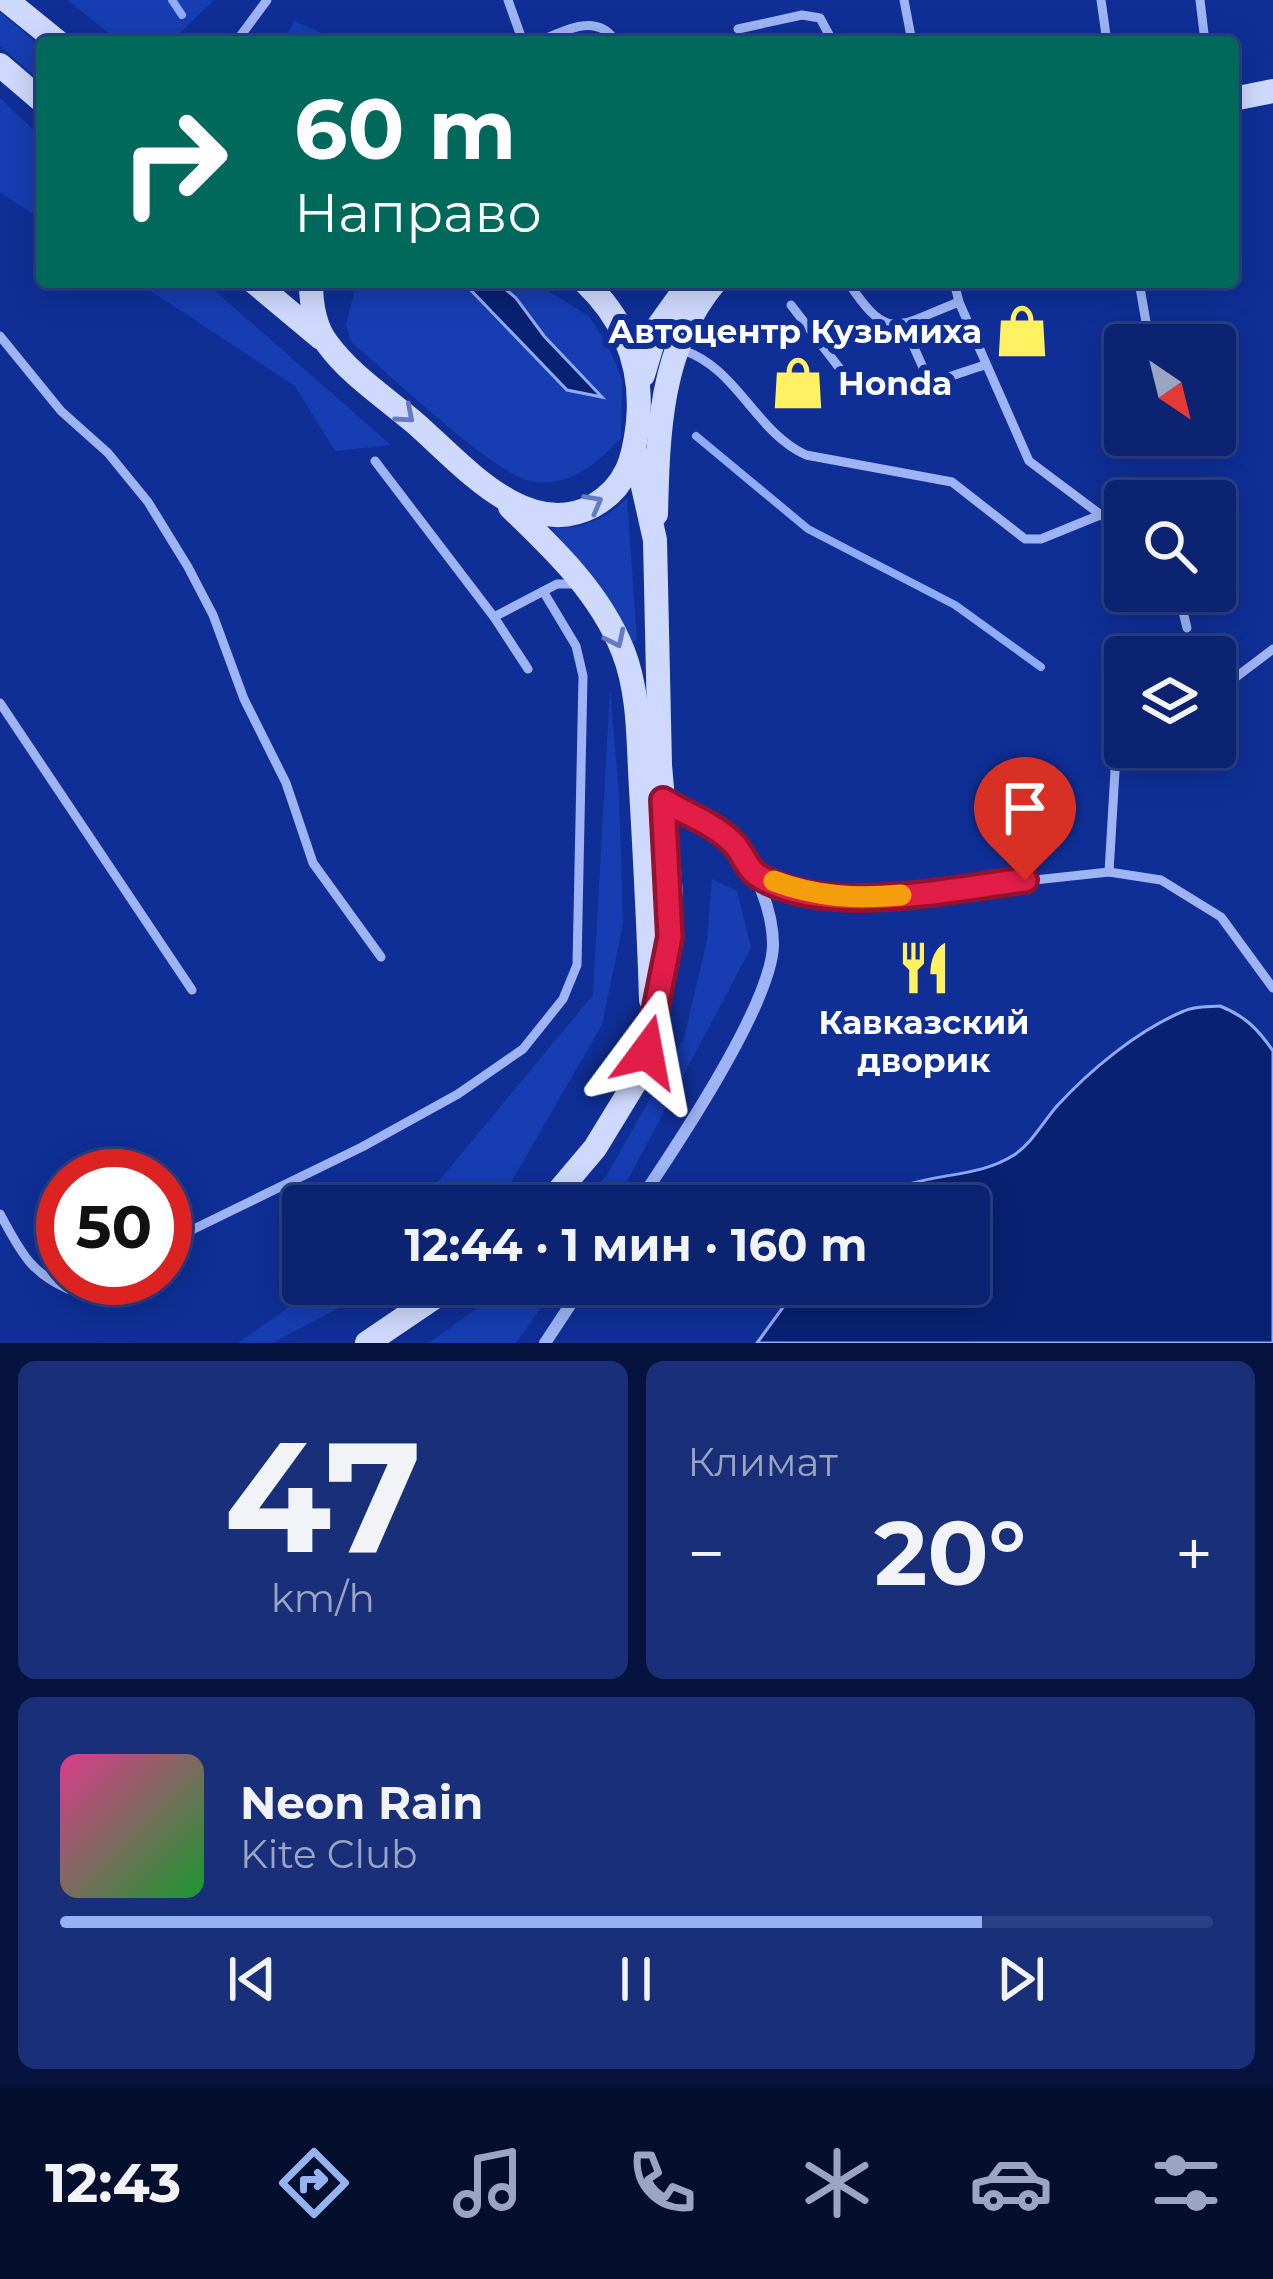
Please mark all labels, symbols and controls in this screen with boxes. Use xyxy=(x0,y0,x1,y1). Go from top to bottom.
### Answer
text: 60 m xyxy=(294,78,516,180)
icon: right xyxy=(96,84,252,240)
text: Направо xyxy=(294,180,542,246)
shop icon: Автоцентр Кузьмиха xyxy=(993,302,1051,360)
place label: Автоцентр Кузьмиха xyxy=(608,311,982,351)
north arrow xyxy=(1104,324,1236,456)
map controls xyxy=(1104,324,1236,768)
shop icon: Honda xyxy=(769,354,827,412)
place label: Honda xyxy=(838,363,952,403)
one-way arrow xyxy=(392,401,413,422)
button: search xyxy=(1104,480,1236,612)
one-way arrow xyxy=(581,494,603,517)
one-way arrow xyxy=(602,626,625,648)
button: layers xyxy=(1104,636,1236,768)
pin xyxy=(974,757,1076,880)
icon: arrive xyxy=(992,775,1058,841)
restaurant icon: Кавказский дворик xyxy=(895,939,953,997)
position arrow xyxy=(584,989,710,1115)
place label: Кавказский дворик xyxy=(818,1002,1030,1080)
speed limit sign: 50 xyxy=(36,1149,192,1305)
text: 12:44 · 1 мин · 160 m xyxy=(404,1217,868,1272)
text: 47 xyxy=(224,1401,422,1591)
text: Климат xyxy=(688,1438,838,1486)
text: 20° xyxy=(874,1498,1026,1608)
text: − xyxy=(688,1513,725,1594)
text: + xyxy=(1175,1513,1213,1594)
text: km/h xyxy=(271,1574,375,1622)
text: Neon Rain xyxy=(240,1775,483,1830)
text: Kite Club xyxy=(240,1830,418,1878)
icon: previous xyxy=(219,1946,285,2012)
icon: pause xyxy=(603,1946,669,2012)
icon: next xyxy=(988,1946,1054,2012)
icon: directions xyxy=(272,2141,356,2225)
icon: music xyxy=(446,2141,530,2225)
icon: phone xyxy=(620,2141,704,2225)
icon: climate xyxy=(795,2141,879,2225)
icon: car xyxy=(969,2141,1053,2225)
icon: filters xyxy=(1144,2141,1228,2225)
text: 12:43 xyxy=(45,2150,181,2216)

